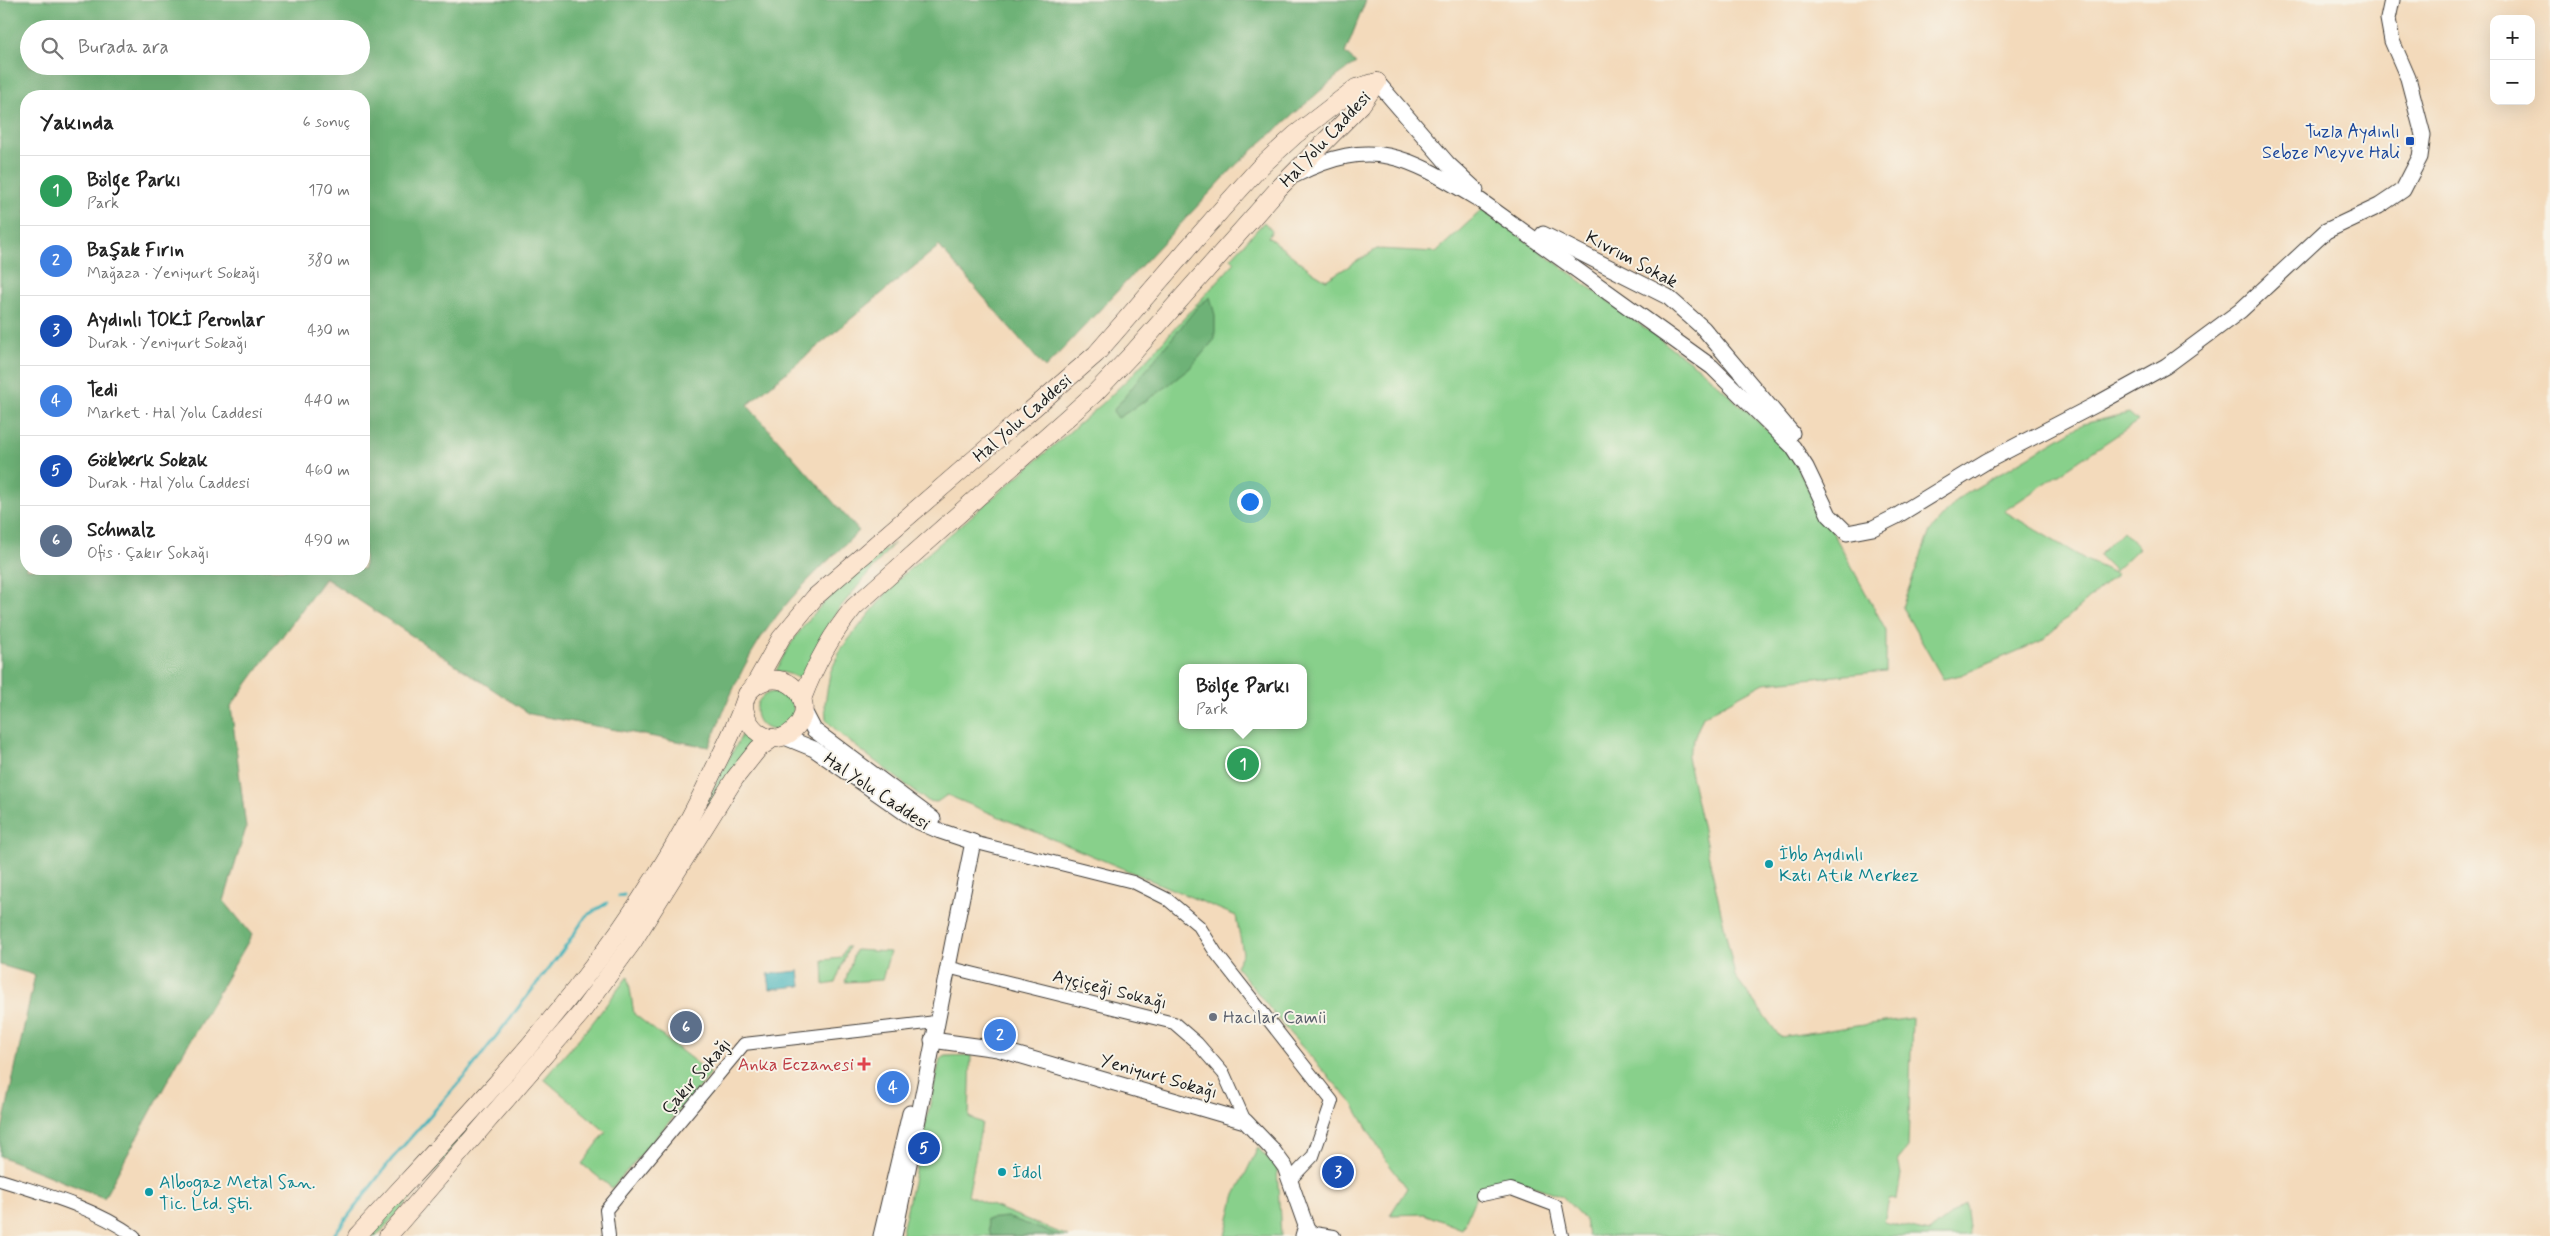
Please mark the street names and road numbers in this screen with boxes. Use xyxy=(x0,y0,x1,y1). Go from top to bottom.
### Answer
street label: Hal Yolu Caddesi xyxy=(1275,86,1377,193)
street label: Kıvrım Sokak xyxy=(1581,226,1682,294)
street label: Hal Yolu Caddesi xyxy=(968,369,1077,468)
street label: Hal Yolu Caddesi xyxy=(819,747,934,836)
street label: Ayçiçeği Sokağı xyxy=(1050,964,1169,1016)
street label: Çakır Sokağı xyxy=(657,1033,737,1120)
street label: Yeniyurt Sokağı xyxy=(1097,1049,1220,1105)

